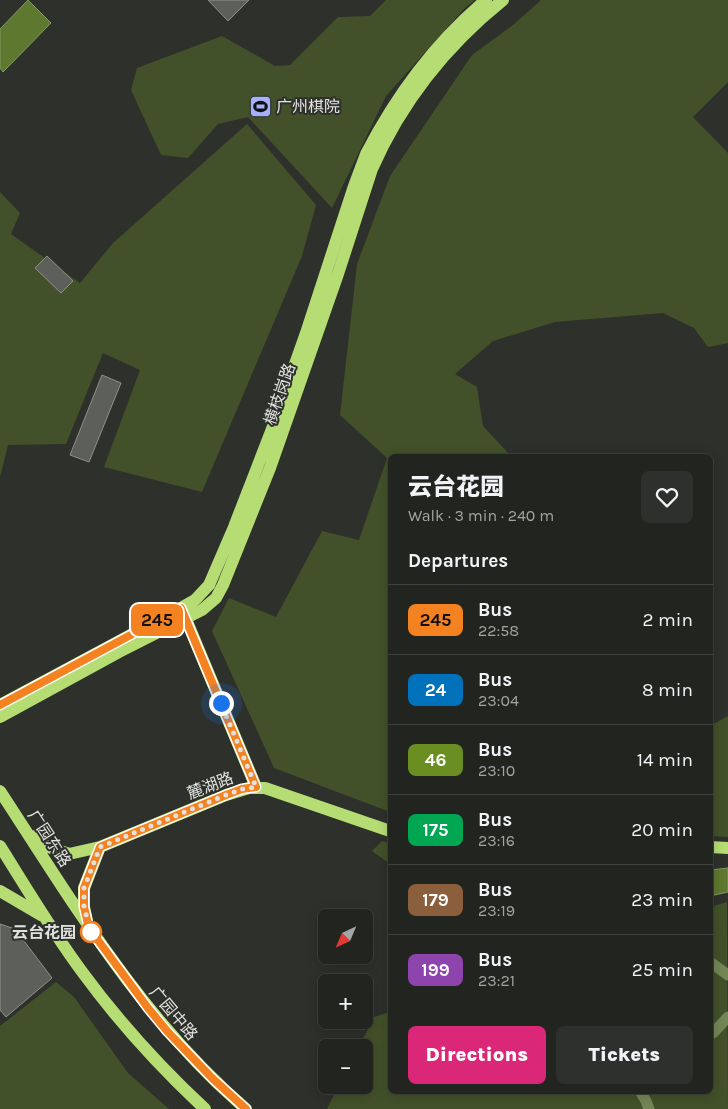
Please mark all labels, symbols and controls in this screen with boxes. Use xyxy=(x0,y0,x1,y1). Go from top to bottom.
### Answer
sports icon: 广州棋院 xyxy=(248,94,272,118)
place label: 广州棋院 xyxy=(276,97,340,116)
street label: 横枝岗路 xyxy=(260,361,299,428)
button: heart xyxy=(641,471,693,523)
text: 云台花园 xyxy=(408,473,504,501)
text: Walk · 3 min · 240 m xyxy=(408,506,554,525)
text: Departures xyxy=(408,550,508,572)
text: Bus xyxy=(478,599,512,621)
line badge: 245 xyxy=(128,604,186,636)
text: 245 xyxy=(141,609,173,631)
text: 245 xyxy=(419,609,452,631)
text: 2 min xyxy=(643,609,693,631)
text: 22:58 xyxy=(478,621,519,640)
text: Bus xyxy=(478,669,512,691)
text: 24 xyxy=(425,679,446,701)
text: 8 min xyxy=(642,679,693,701)
your location xyxy=(209,691,234,716)
text: 23:04 xyxy=(478,691,519,710)
text: Bus xyxy=(478,739,512,761)
text: 46 xyxy=(425,749,446,771)
text: 14 min xyxy=(637,749,693,771)
text: 23:10 xyxy=(478,761,515,780)
street label: 麓湖路 xyxy=(184,768,236,803)
street label: 广园东路 xyxy=(24,806,75,870)
text: Bus xyxy=(478,809,512,831)
text: 175 xyxy=(423,819,448,841)
text: 20 min xyxy=(631,819,693,841)
text: 23:16 xyxy=(478,831,515,850)
text: Bus xyxy=(478,879,512,901)
text: 179 xyxy=(422,889,449,911)
text: 23 min xyxy=(631,889,693,911)
text: 23:19 xyxy=(478,901,515,920)
north arrow xyxy=(318,909,372,964)
map controls xyxy=(318,909,373,1094)
marker: 云台花园 xyxy=(80,921,102,943)
place label: 云台花园 xyxy=(12,923,76,942)
text: Bus xyxy=(478,949,512,971)
text: 199 xyxy=(421,959,450,981)
text: 25 min xyxy=(632,959,693,981)
text: 23:21 xyxy=(478,971,515,990)
button: + xyxy=(318,974,373,1029)
street label: 广园中路 xyxy=(146,983,201,1044)
button: Directions xyxy=(408,1026,546,1084)
button: Tickets xyxy=(556,1026,693,1084)
button: − xyxy=(318,1039,373,1094)

